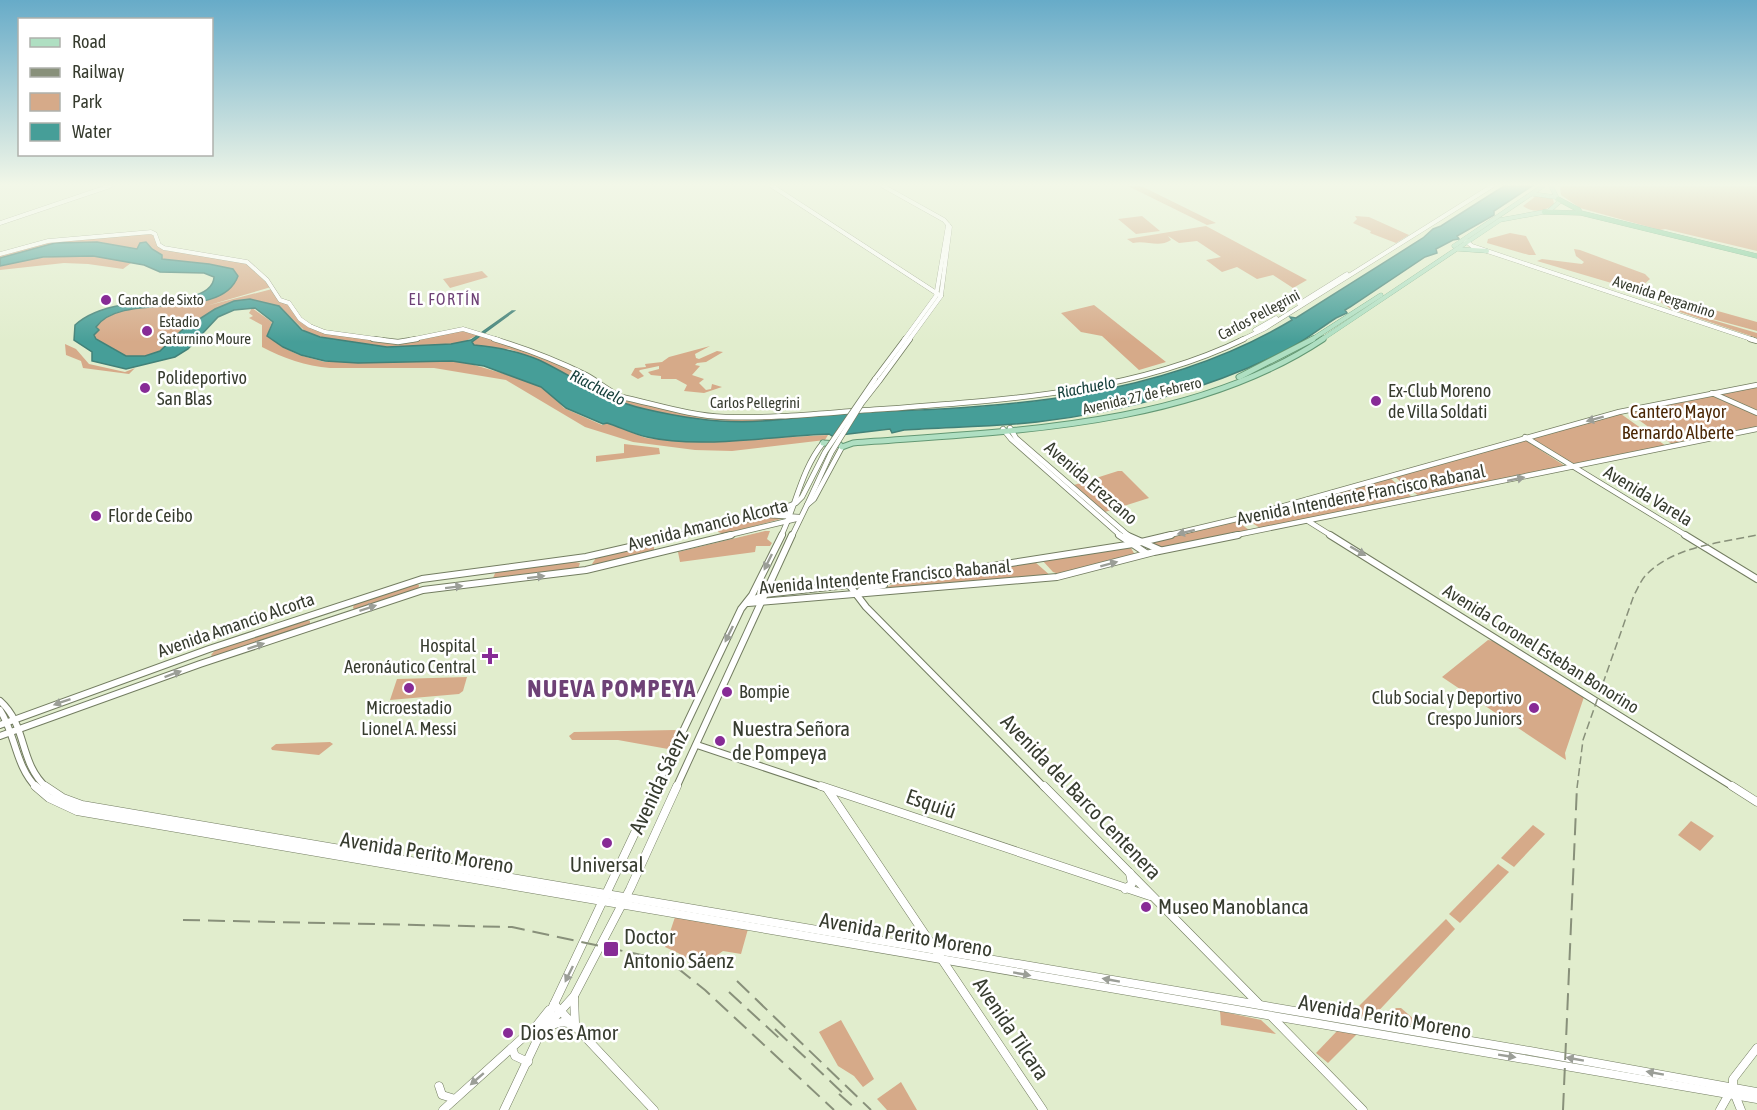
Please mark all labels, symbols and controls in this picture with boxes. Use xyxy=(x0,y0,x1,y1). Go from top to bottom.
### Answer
legend xyxy=(18,18,213,156)
text: Road xyxy=(72,31,106,52)
text: Railway xyxy=(72,61,124,82)
text: Park xyxy=(72,91,102,112)
text: Water xyxy=(72,121,112,142)
street label: Avenida Pergamino xyxy=(1611,272,1718,321)
street label: Carlos Pellegrini xyxy=(1215,286,1303,343)
district label: EL FORTÍN xyxy=(408,290,482,308)
place label: Cancha de Sixto xyxy=(118,291,204,308)
marker: Cancha de Sixto xyxy=(99,293,113,307)
place label: Estadio Saturnino Moure xyxy=(159,313,251,347)
marker: Estadio Saturnino Moure xyxy=(140,324,154,338)
water label: Riachuelo xyxy=(567,366,629,408)
place label: Polideportivo San Blas xyxy=(157,367,247,409)
water label: Riachuelo xyxy=(1055,373,1117,401)
street label: Avenida 27 de Febrero xyxy=(1081,374,1203,417)
place label: Ex-Club Moreno de Villa Soldati xyxy=(1388,380,1491,422)
marker: Polideportivo San Blas xyxy=(138,381,152,395)
street label: Carlos Pellegrini xyxy=(710,394,800,411)
marker: Ex-Club Moreno de Villa Soldati xyxy=(1369,394,1383,408)
park label: Cantero Mayor Bernardo Alberte xyxy=(1622,401,1734,443)
one-way arrow xyxy=(1586,414,1604,424)
street label: Avenida Erezcano xyxy=(1041,437,1142,529)
street label: Avenida Intendente Francisco Rabanal xyxy=(1235,460,1487,529)
street label: Avenida Varela xyxy=(1600,461,1696,530)
one-way arrow xyxy=(1507,474,1526,483)
street label: Avenida Amancio Alcorta xyxy=(626,494,790,555)
place label: Flor de Ceibo xyxy=(108,505,193,526)
marker: Flor de Ceibo xyxy=(89,509,103,523)
one-way arrow xyxy=(1176,527,1195,537)
one-way arrow xyxy=(1350,546,1366,557)
one-way arrow xyxy=(764,553,774,571)
street label: Avenida Intendente Francisco Rabanal xyxy=(758,555,1012,598)
one-way arrow xyxy=(1099,558,1118,568)
one-way arrow xyxy=(526,572,545,581)
street label: Avenida Coronel Esteban Bonorino xyxy=(1439,580,1643,718)
one-way arrow xyxy=(445,582,464,592)
street label: Avenida Amancio Alcorta xyxy=(155,588,317,661)
one-way arrow xyxy=(359,603,377,613)
one-way arrow xyxy=(724,625,733,642)
place label: Hospital Aeronáutico Central xyxy=(344,635,476,677)
one-way arrow xyxy=(247,641,265,650)
marker: Hospital Aeronáutico Central xyxy=(481,647,499,665)
one-way arrow xyxy=(164,669,182,679)
district label: NUEVA POMPEYA xyxy=(527,675,697,702)
marker: Microestadio Lionel A. Messi xyxy=(402,681,416,695)
place label: Bompie xyxy=(739,681,790,702)
marker: Bompie xyxy=(720,685,734,699)
place label: Club Social y Deportivo Crespo Juniors xyxy=(1372,687,1522,729)
place label: Microestadio Lionel A. Messi xyxy=(361,697,457,739)
one-way arrow xyxy=(53,698,71,708)
marker: Club Social y Deportivo Crespo Juniors xyxy=(1527,701,1541,715)
street label: Avenida del Barco Centenera xyxy=(997,709,1167,884)
place label: Nuestra Señora de Pompeya xyxy=(732,716,850,764)
street label: Avenida Sáenz xyxy=(624,725,693,837)
marker: Nuestra Señora de Pompeya xyxy=(713,734,727,748)
street label: Esquiú xyxy=(903,783,960,823)
street label: Avenida Perito Moreno xyxy=(339,826,515,878)
marker: Universal xyxy=(600,836,614,850)
place label: Universal xyxy=(570,852,645,876)
place label: Museo Manoblanca xyxy=(1158,894,1309,918)
marker: Museo Manoblanca xyxy=(1139,900,1153,914)
street label: Avenida Perito Moreno xyxy=(818,907,994,961)
place label: Doctor Antonio Sáenz xyxy=(624,924,734,972)
marker: Doctor Antonio Sáenz xyxy=(602,940,620,958)
one-way arrow xyxy=(564,965,574,983)
one-way arrow xyxy=(1013,970,1032,979)
street label: Avenida Tilcara xyxy=(969,973,1055,1084)
one-way arrow xyxy=(1101,976,1120,985)
street label: Avenida Perito Moreno xyxy=(1297,989,1473,1043)
place label: Dios es Amor xyxy=(520,1020,619,1044)
marker: Dios es Amor xyxy=(501,1026,515,1040)
one-way arrow xyxy=(1498,1051,1517,1060)
one-way arrow xyxy=(1565,1054,1584,1063)
one-way arrow xyxy=(1645,1068,1664,1077)
one-way arrow xyxy=(470,1072,485,1085)

